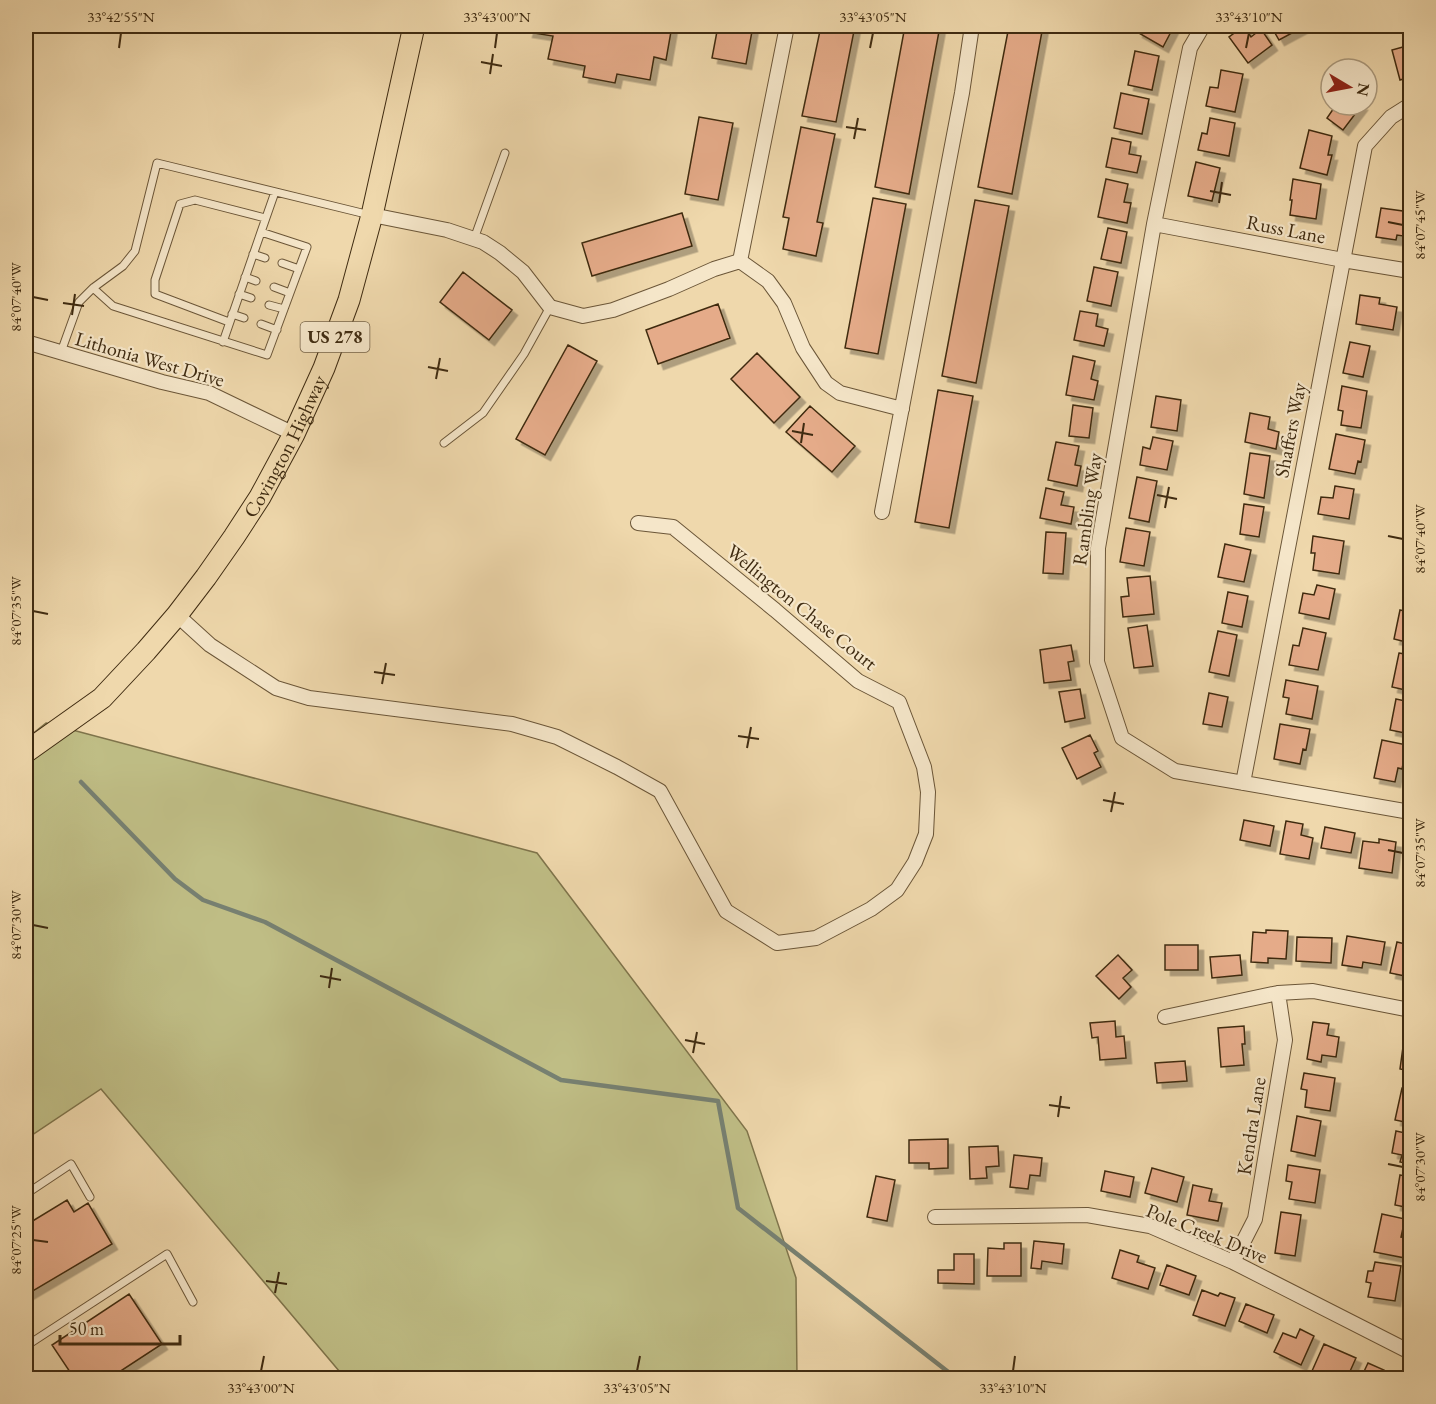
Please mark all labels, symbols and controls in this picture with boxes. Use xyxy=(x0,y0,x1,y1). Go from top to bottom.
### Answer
text: 33°42'55"N xyxy=(87,7,155,26)
text: 33°43'00"N xyxy=(463,7,531,26)
text: 33°43'05"N xyxy=(839,7,907,26)
text: 33°43'10"N xyxy=(1215,7,1283,26)
north arrow xyxy=(1319,57,1379,117)
text: N xyxy=(1352,81,1375,98)
text: 84°07'45"W xyxy=(1410,190,1429,260)
street label: Russ Lane xyxy=(1244,209,1328,249)
text: 84°07'40"W xyxy=(6,262,25,332)
road number: US 278 xyxy=(300,322,370,352)
street label: Lithonia West Drive xyxy=(72,325,228,393)
street label: Covington Highway xyxy=(237,371,332,523)
street label: Shaffers Way xyxy=(1268,380,1312,480)
street label: Rambling Way xyxy=(1066,451,1108,567)
text: 84°07'40"W xyxy=(1410,504,1429,574)
street label: Wellington Chase Court xyxy=(721,538,883,676)
text: 84°07'35"W xyxy=(6,576,25,646)
text: 84°07'35"W xyxy=(1410,818,1429,888)
text: 84°07'30"W xyxy=(6,890,25,960)
street label: Kendra Lane xyxy=(1230,1075,1272,1177)
text: 84°07'30"W xyxy=(1410,1132,1429,1202)
street label: Pole Creek Drive xyxy=(1143,1197,1272,1269)
text: 84°07'25"W xyxy=(6,1205,25,1275)
scale bar xyxy=(60,1308,180,1346)
text: 50 m xyxy=(69,1317,104,1340)
text: 33°43'00"N xyxy=(227,1378,295,1397)
text: 33°43'05"N xyxy=(603,1378,671,1397)
text: 33°43'10"N xyxy=(979,1378,1047,1397)

